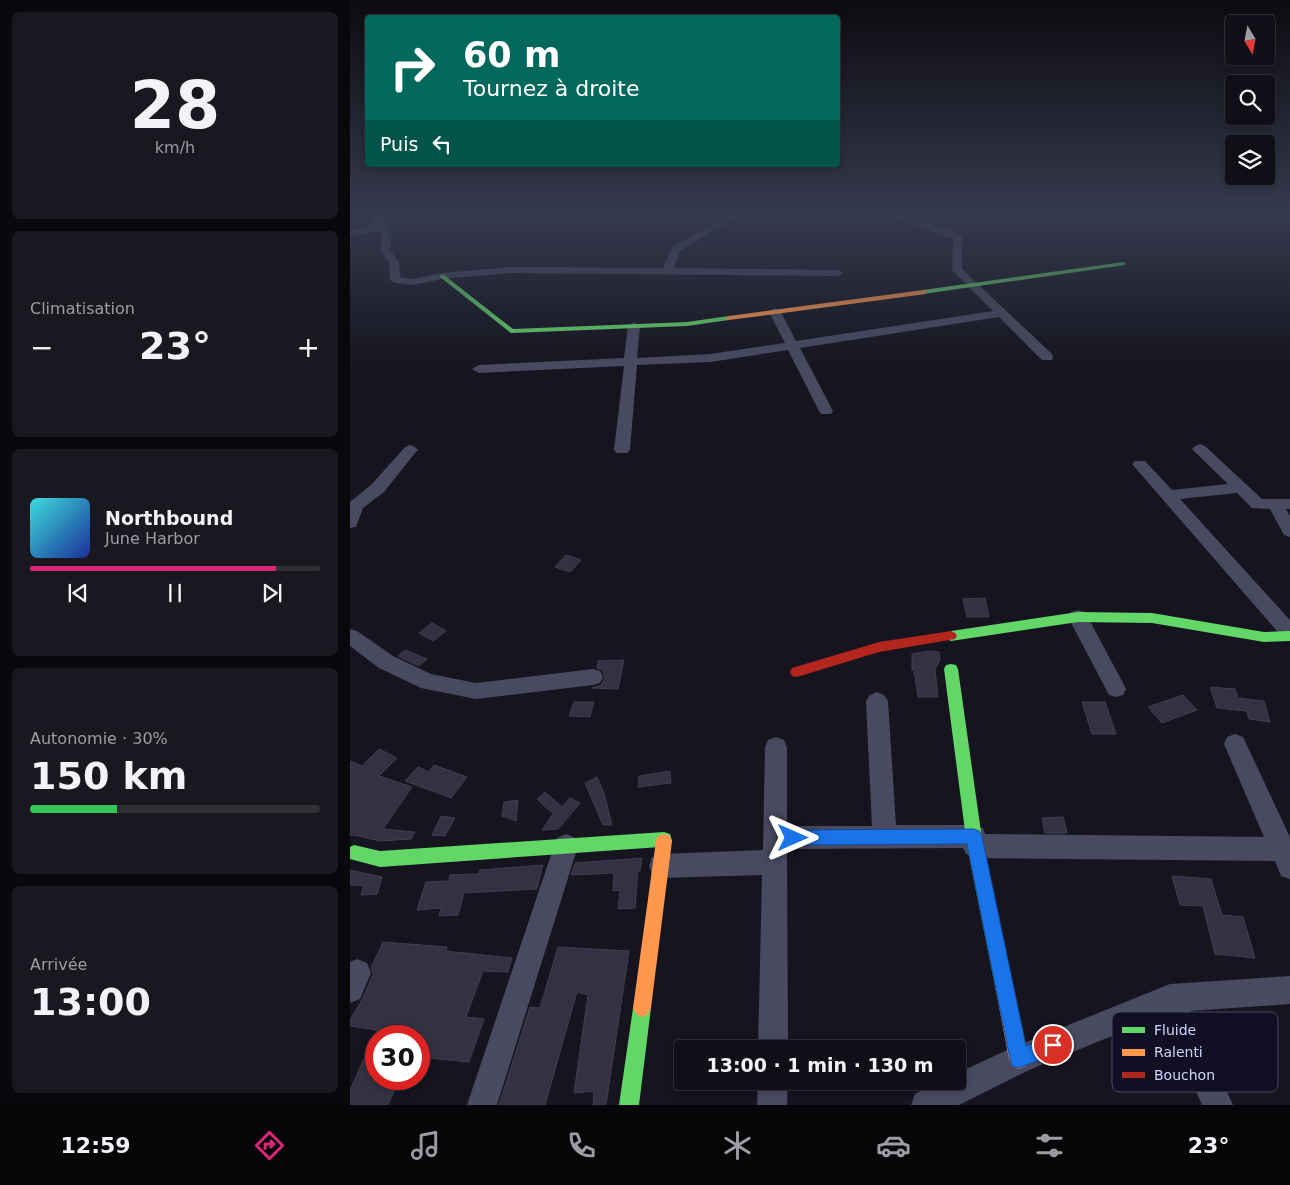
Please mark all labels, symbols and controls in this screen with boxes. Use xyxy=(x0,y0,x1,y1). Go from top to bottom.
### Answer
north arrow xyxy=(1225,15,1275,65)
map controls xyxy=(1225,15,1275,185)
icon: right xyxy=(380,35,445,100)
text: 60 m xyxy=(463,35,560,75)
text: 28 xyxy=(130,68,220,143)
button: search xyxy=(1225,75,1275,125)
text: Tournez à droite xyxy=(463,76,640,101)
icon: left xyxy=(428,130,456,158)
text: Puis xyxy=(380,133,418,155)
button: layers xyxy=(1225,135,1275,185)
text: km/h xyxy=(155,138,195,157)
text: Climatisation xyxy=(30,299,135,318)
text: 23° xyxy=(139,324,211,368)
text: − xyxy=(30,331,53,364)
text: + xyxy=(297,331,320,364)
text: Northbound xyxy=(105,507,233,529)
text: June Harbor xyxy=(105,529,200,548)
icon: previous xyxy=(64,579,92,607)
icon: pause xyxy=(161,579,189,607)
icon: next xyxy=(258,579,286,607)
text: Autonomie · 30% xyxy=(30,729,168,748)
text: 150 km xyxy=(30,754,187,798)
position arrow xyxy=(766,811,818,863)
text: Arrivée xyxy=(30,955,87,974)
text: 13:00 xyxy=(30,980,151,1024)
legend xyxy=(1112,1012,1278,1092)
text: Fluide xyxy=(1154,1022,1196,1038)
pin xyxy=(1032,1024,1074,1066)
speed limit sign: 30 xyxy=(365,1025,430,1090)
icon: arrive xyxy=(1039,1031,1067,1059)
text: Ralenti xyxy=(1154,1044,1203,1060)
text: 13:00 · 1 min · 130 m xyxy=(706,1054,934,1076)
text: Bouchon xyxy=(1154,1067,1215,1083)
icon: directions xyxy=(252,1128,287,1163)
icon: music xyxy=(408,1128,443,1163)
icon: phone xyxy=(564,1128,599,1163)
icon: climate xyxy=(720,1128,755,1163)
icon: car xyxy=(876,1128,911,1163)
icon: filters xyxy=(1032,1128,1067,1163)
text: 12:59 xyxy=(61,1133,131,1158)
text: 23° xyxy=(1188,1133,1229,1158)

